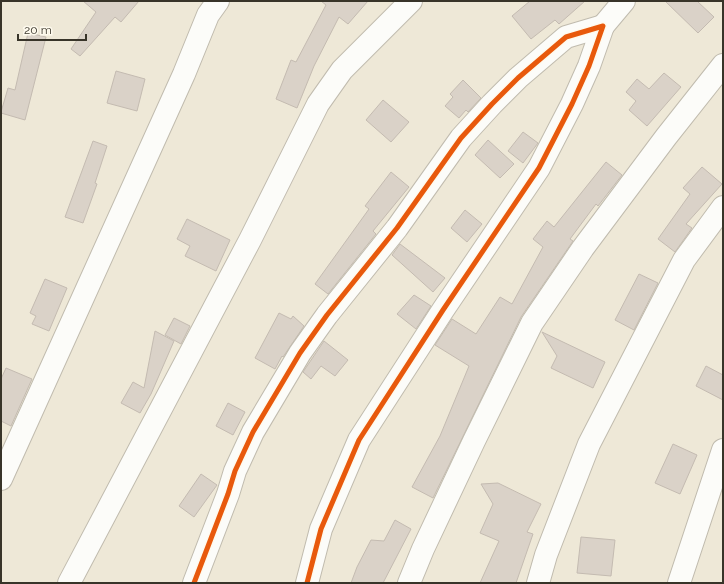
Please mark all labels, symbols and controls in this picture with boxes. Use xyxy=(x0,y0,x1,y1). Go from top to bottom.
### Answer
scale bar xyxy=(18,16,86,42)
text: 20 m xyxy=(24,23,52,37)

